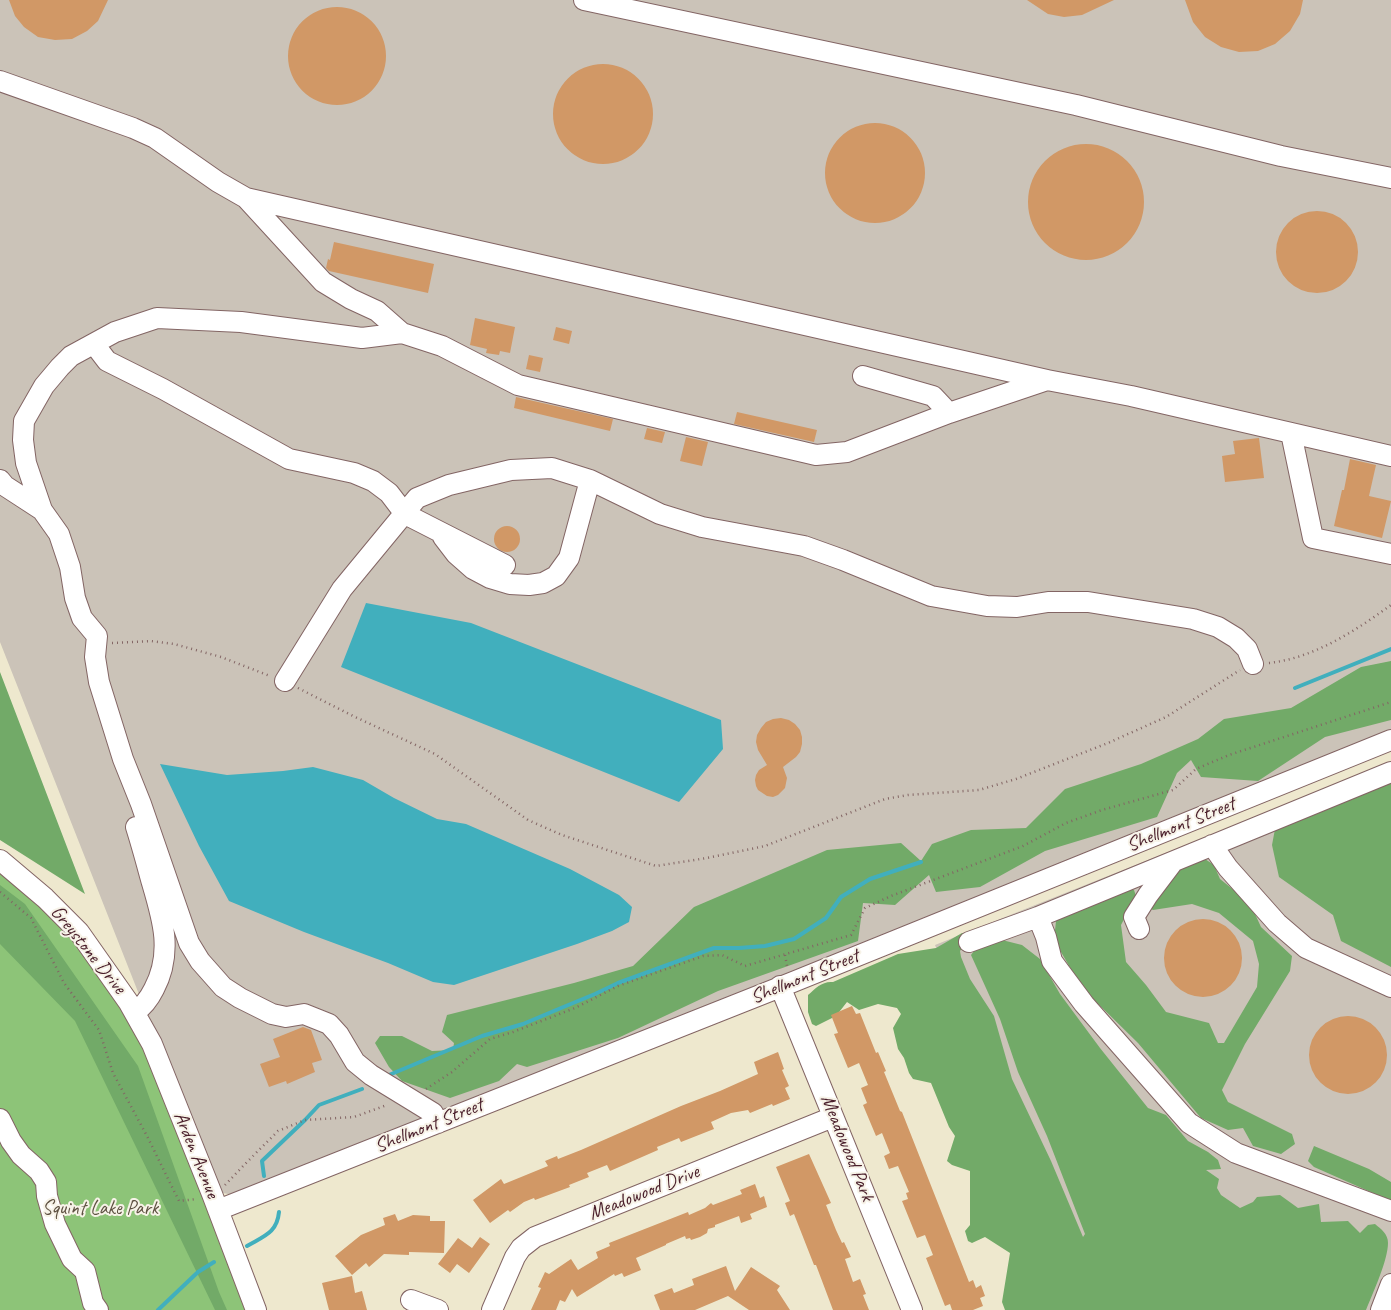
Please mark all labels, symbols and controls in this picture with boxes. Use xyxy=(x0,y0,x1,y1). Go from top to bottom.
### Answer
street label: Shellmont Street xyxy=(1123,792,1239,858)
street label: Greystone Drive xyxy=(45,901,131,999)
street label: Shellmont Street xyxy=(747,944,863,1010)
street label: Meadowood Park xyxy=(815,1091,879,1205)
street label: Shellmont Street xyxy=(371,1093,487,1159)
street label: Arden Avenue xyxy=(168,1108,224,1202)
street label: Meadowood Drive xyxy=(585,1160,703,1226)
park label: Squint Lake Park xyxy=(42,1197,158,1221)

